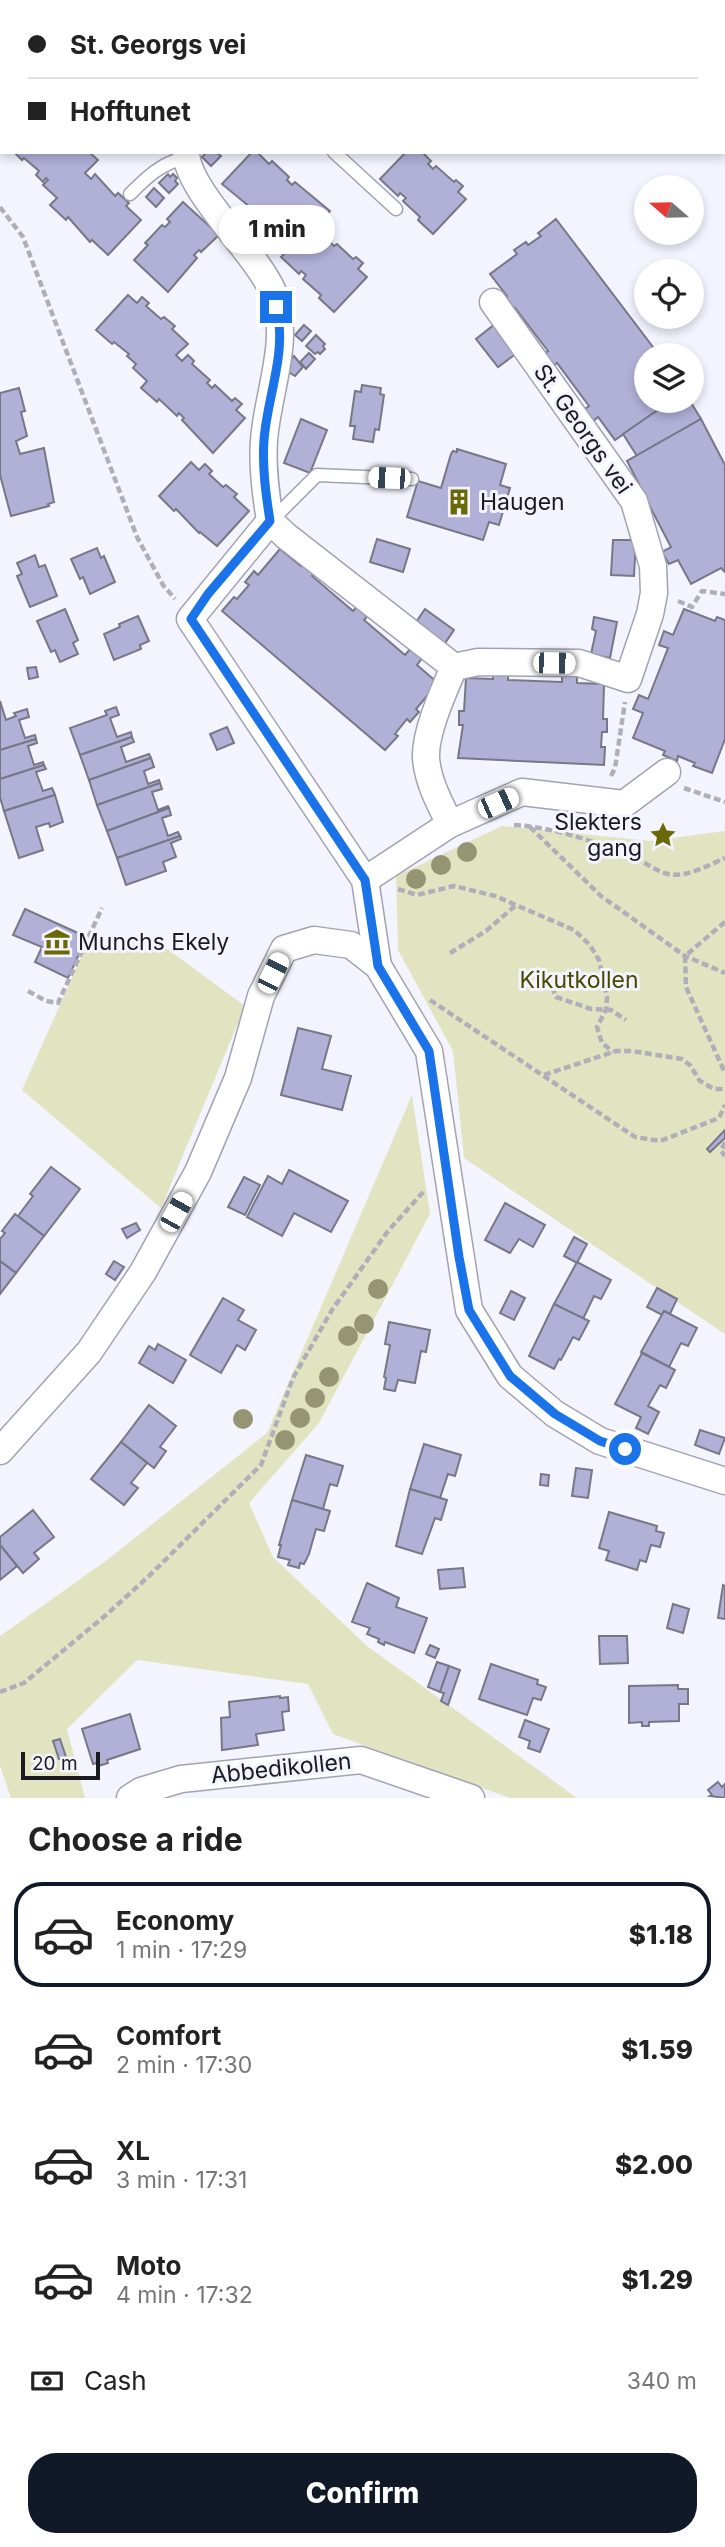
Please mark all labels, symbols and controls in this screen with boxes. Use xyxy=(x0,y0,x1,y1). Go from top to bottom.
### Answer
text: St. Georgs vei xyxy=(70,29,246,60)
text: Hofftunet xyxy=(70,96,191,127)
north arrow xyxy=(634,175,704,245)
map controls xyxy=(634,175,704,413)
callout: 1 min xyxy=(218,205,334,254)
text: 1 min xyxy=(248,215,306,243)
button: locate xyxy=(634,259,704,329)
route end xyxy=(260,291,292,323)
button: layers xyxy=(634,343,704,413)
street label: St. Georgs vei xyxy=(528,359,638,499)
car xyxy=(368,467,411,489)
building icon: Haugen xyxy=(444,487,474,517)
place label: Haugen xyxy=(480,488,565,516)
car xyxy=(533,652,576,674)
car xyxy=(475,785,522,821)
place label: Slekters gang xyxy=(554,808,642,862)
place icon: Slekters gang xyxy=(648,820,678,850)
museum icon: Munchs Ekely xyxy=(42,927,72,957)
place label: Munchs Ekely xyxy=(78,928,229,956)
car xyxy=(255,950,292,996)
park label: Kikutkollen xyxy=(519,966,639,994)
car xyxy=(157,1189,196,1235)
route start xyxy=(609,1433,641,1465)
street label: Abbedikollen xyxy=(209,1747,353,1789)
scale bar xyxy=(21,1749,100,1781)
text: 20 m xyxy=(32,1752,78,1775)
text: Choose a ride xyxy=(28,1820,243,1859)
icon: car xyxy=(32,1903,95,1966)
text: Economy xyxy=(116,1905,234,1936)
text: $1.18 xyxy=(629,1919,693,1950)
text: 1 min · 17:29 xyxy=(116,1936,247,1964)
icon: car xyxy=(32,2018,95,2081)
text: Comfort xyxy=(116,2020,221,2051)
text: $1.59 xyxy=(621,2034,693,2065)
text: 2 min · 17:30 xyxy=(116,2051,252,2079)
icon: car xyxy=(32,2133,95,2196)
text: XL xyxy=(116,2135,150,2166)
text: $2.00 xyxy=(615,2149,693,2180)
text: 3 min · 17:31 xyxy=(116,2166,247,2194)
icon: car xyxy=(32,2248,95,2311)
text: Moto xyxy=(116,2250,181,2281)
text: $1.29 xyxy=(621,2264,693,2295)
text: 4 min · 17:32 xyxy=(116,2281,253,2309)
icon: cash xyxy=(28,2362,66,2400)
text: Cash xyxy=(84,2365,147,2396)
text: 340 m xyxy=(627,2367,697,2395)
button: Confirm xyxy=(28,2453,697,2533)

